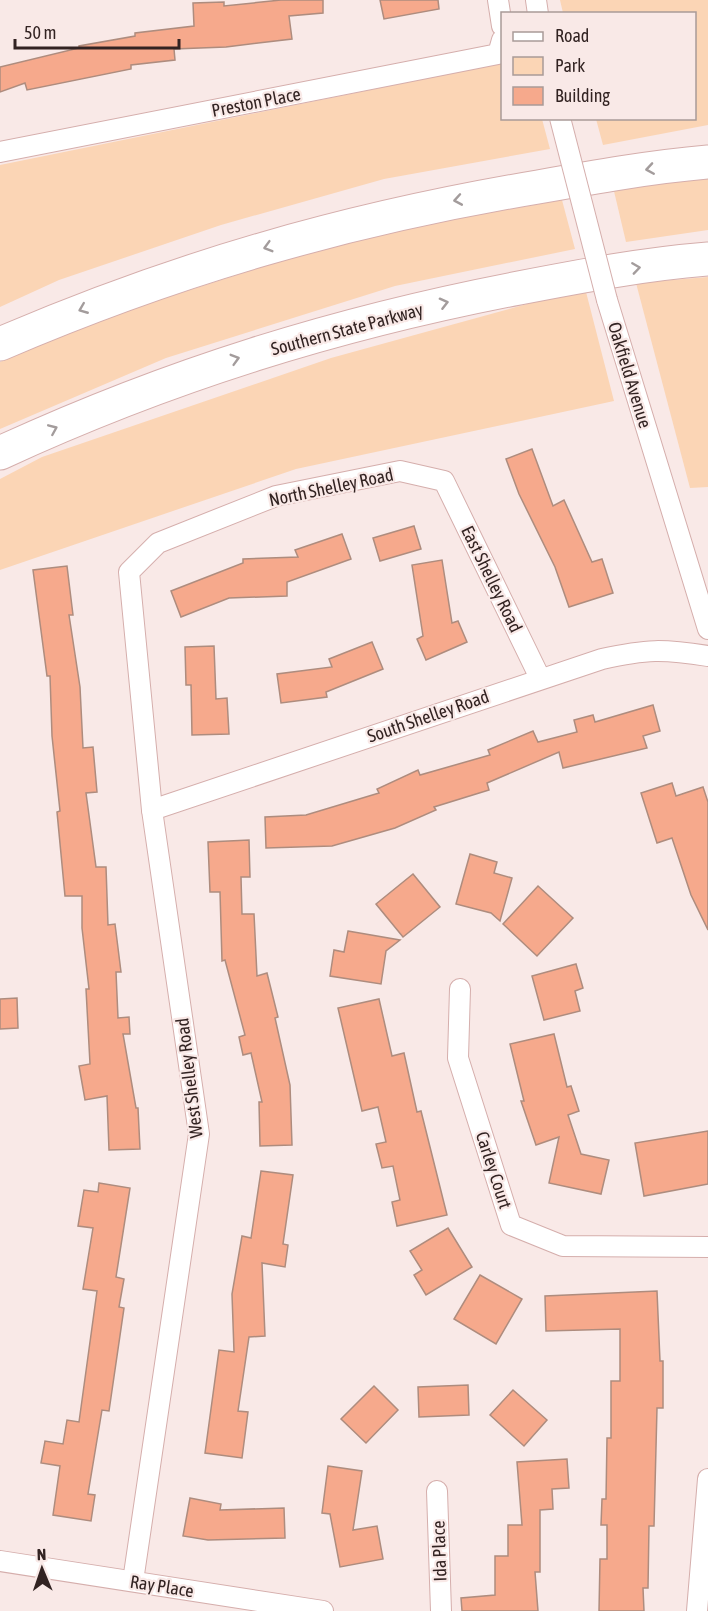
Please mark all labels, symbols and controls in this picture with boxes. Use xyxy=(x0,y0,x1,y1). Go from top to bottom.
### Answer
scale bar xyxy=(15,12,178,50)
legend xyxy=(501,12,696,120)
text: 50 m xyxy=(24,22,56,43)
text: Road xyxy=(555,25,589,46)
text: Park xyxy=(555,55,585,76)
street label: Preston Place xyxy=(210,83,302,121)
text: Building xyxy=(555,85,610,106)
one-way arrow xyxy=(645,162,655,175)
one-way arrow xyxy=(453,194,462,206)
one-way arrow xyxy=(263,240,274,252)
one-way arrow xyxy=(631,263,640,275)
one-way arrow xyxy=(439,298,449,311)
street label: Southern State Parkway xyxy=(269,299,425,359)
one-way arrow xyxy=(79,302,90,314)
street label: Oakfield Avenue xyxy=(604,320,656,430)
one-way arrow xyxy=(229,354,240,366)
one-way arrow xyxy=(47,424,58,436)
street label: North Shelley Road xyxy=(267,464,395,510)
street label: East Shelley Road xyxy=(457,522,527,636)
street label: South Shelley Road xyxy=(364,685,492,747)
street label: West Shelley Road xyxy=(171,1017,207,1139)
street label: Carley Court xyxy=(472,1129,516,1211)
street label: Ida Place xyxy=(427,1520,451,1582)
north arrow xyxy=(12,1539,72,1599)
text: N xyxy=(36,1545,47,1563)
street label: Ray Place xyxy=(129,1571,195,1601)

